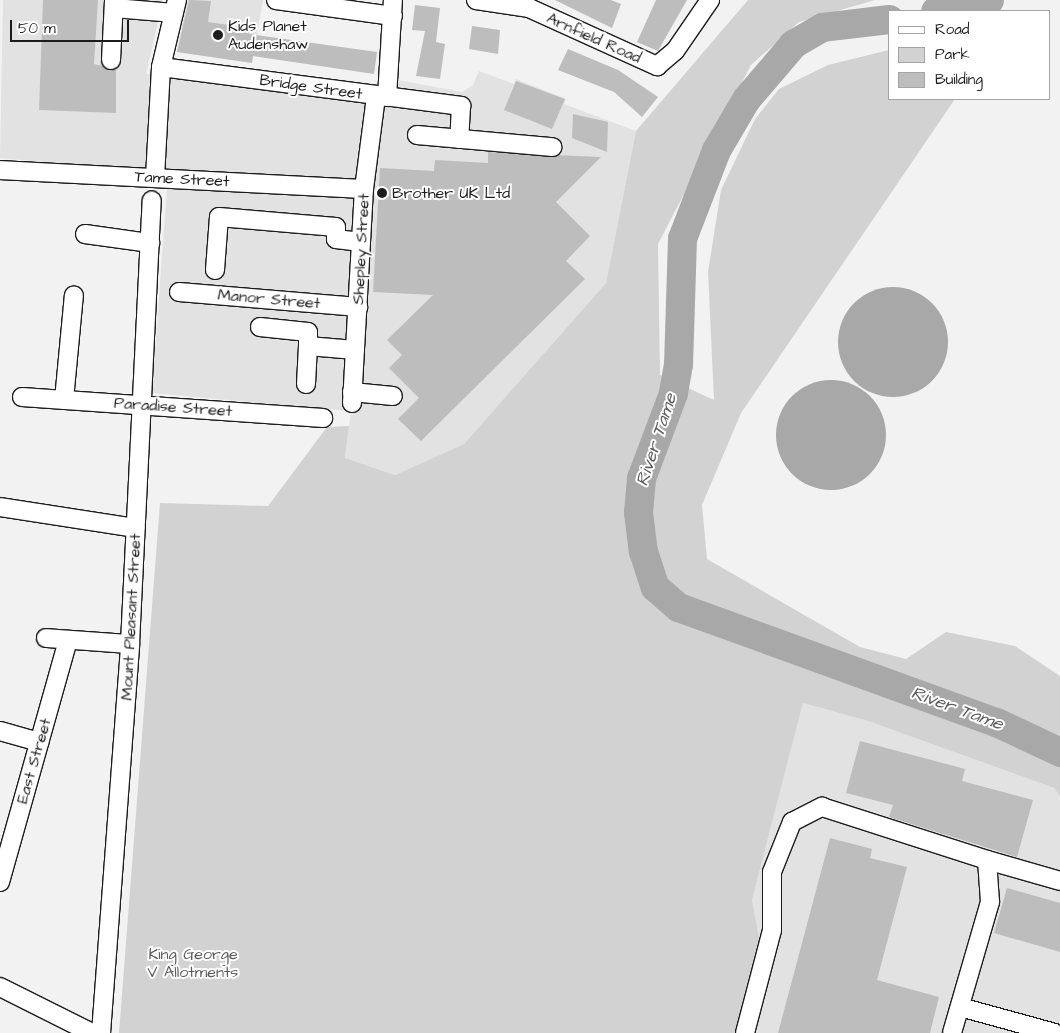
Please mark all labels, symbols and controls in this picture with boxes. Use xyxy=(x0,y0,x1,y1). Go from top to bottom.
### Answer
street label: Arnfield Road xyxy=(544,9,644,67)
scale bar xyxy=(12,10,131,42)
legend xyxy=(888,10,1050,100)
place label: Kids Planet Audenshaw xyxy=(228,16,308,54)
text: 50 m xyxy=(18,18,56,39)
text: Road xyxy=(935,19,969,40)
marker: Kids Planet Audenshaw xyxy=(212,29,224,41)
text: Park xyxy=(935,44,970,65)
text: Building xyxy=(935,69,983,90)
street label: Bridge Street xyxy=(258,70,364,104)
street label: Tame Street xyxy=(134,167,230,191)
place label: Brother UK Ltd xyxy=(392,183,510,203)
marker: Brother UK Ltd xyxy=(376,187,388,199)
street label: Shepley Street xyxy=(348,193,374,305)
street label: Manor Street xyxy=(217,285,321,313)
water label: River Tame xyxy=(632,391,682,489)
street label: Paradise Street xyxy=(113,393,233,421)
street label: Mount Pleasant Street xyxy=(117,533,145,701)
water label: River Tame xyxy=(908,682,1006,736)
street label: East Street xyxy=(13,716,55,806)
park label: King George V Allotments xyxy=(148,944,238,982)

